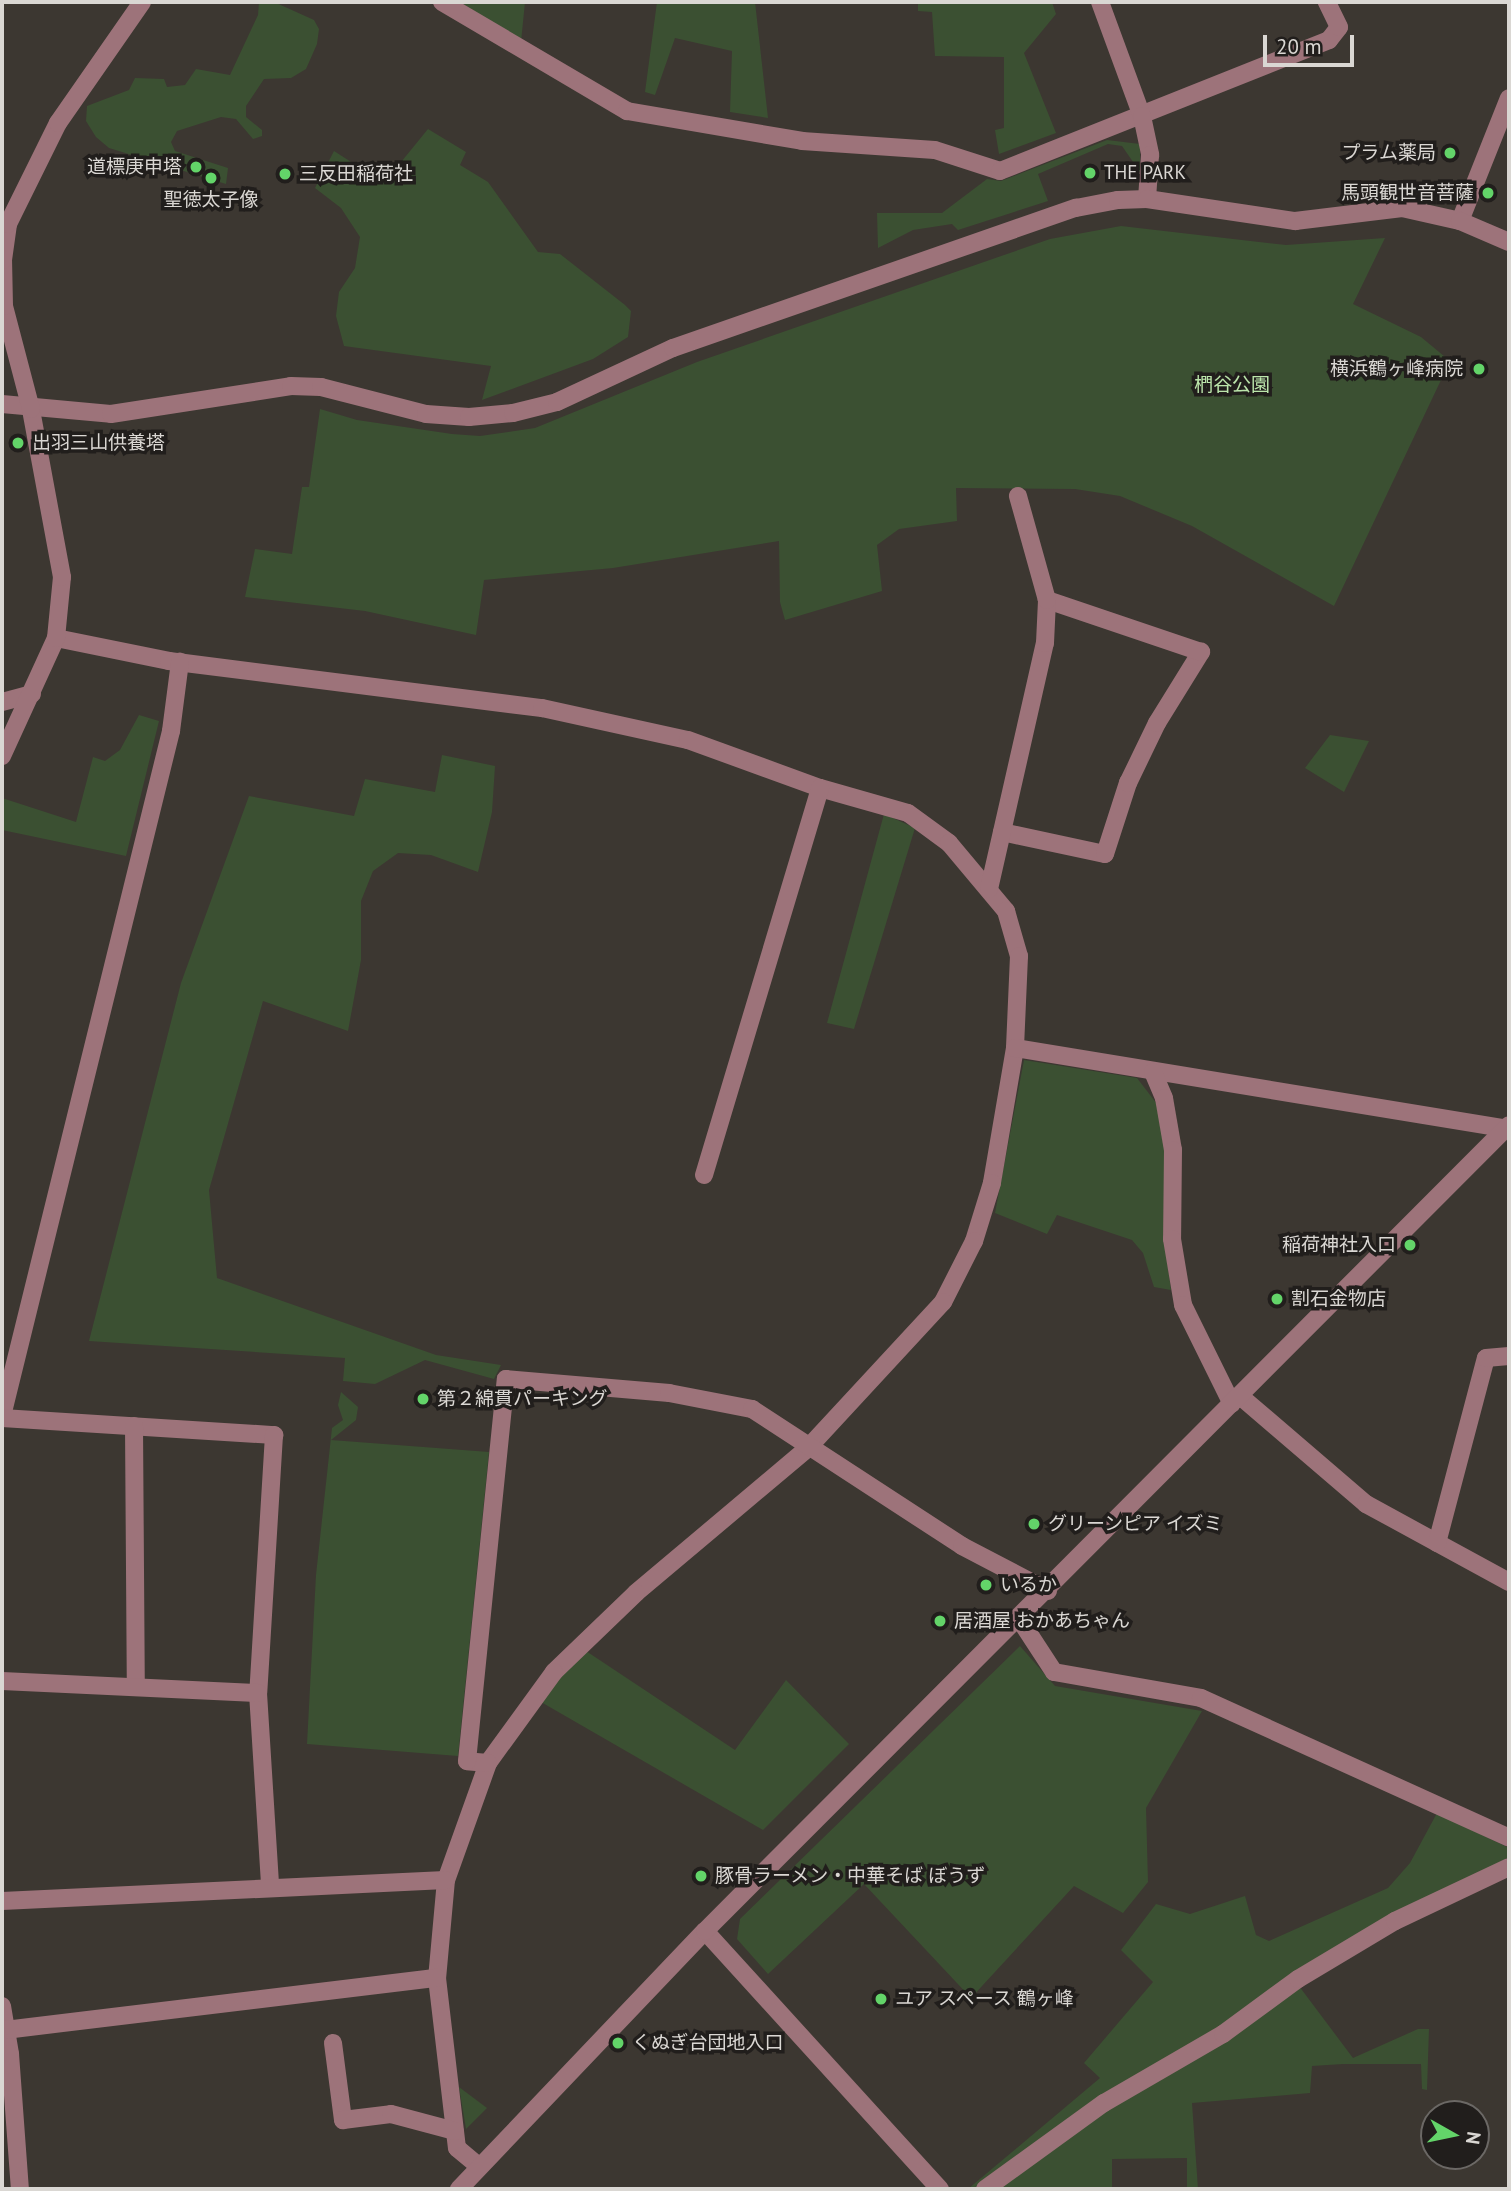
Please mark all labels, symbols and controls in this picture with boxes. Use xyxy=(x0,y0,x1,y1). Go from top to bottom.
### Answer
scale bar xyxy=(1266,21,1357,65)
text: 20 m xyxy=(1276,33,1322,60)
place label: プラム薬局 xyxy=(1341,142,1436,164)
marker: プラム薬局 xyxy=(1442,145,1458,161)
place label: 道標庚申塔 xyxy=(87,156,182,178)
marker: 道標庚申塔 xyxy=(188,159,204,175)
place label: THE PARK xyxy=(1104,162,1186,184)
place label: 三反田稲荷社 xyxy=(299,163,413,185)
marker: THE PARK xyxy=(1082,165,1098,181)
marker: 三反田稲荷社 xyxy=(277,166,293,182)
marker: 聖徳太子像 xyxy=(203,170,219,186)
place label: 馬頭観世音菩薩 xyxy=(1341,182,1474,204)
marker: 馬頭観世音菩薩 xyxy=(1480,185,1496,201)
place label: 聖徳太子像 xyxy=(164,189,258,211)
place label: 横浜鶴ヶ峰病院 xyxy=(1330,358,1463,380)
marker: 横浜鶴ヶ峰病院 xyxy=(1469,359,1489,379)
park label: 椚谷公園 xyxy=(1194,374,1270,396)
place label: 出羽三山供養塔 xyxy=(32,432,165,454)
marker: 出羽三山供養塔 xyxy=(10,435,26,451)
place label: 稲荷神社入口 xyxy=(1282,1234,1396,1256)
marker: 稲荷神社入口 xyxy=(1402,1237,1418,1253)
place label: 割石金物店 xyxy=(1291,1288,1386,1310)
marker: 割石金物店 xyxy=(1269,1291,1285,1307)
place label: 第２綿貫パーキング xyxy=(437,1388,608,1410)
marker: 第２綿貫パーキング xyxy=(415,1391,431,1407)
place label: グリーンピア イズミ xyxy=(1048,1513,1224,1535)
marker: グリーンピア イズミ xyxy=(1026,1516,1042,1532)
place label: いるか xyxy=(1000,1574,1057,1596)
marker: いるか xyxy=(978,1577,994,1593)
place label: 居酒屋 おかあちゃん xyxy=(954,1610,1130,1632)
marker: 居酒屋 おかあちゃん xyxy=(932,1613,948,1629)
place label: 豚骨ラーメン・中華そば ぼうず xyxy=(715,1865,986,1887)
marker: 豚骨ラーメン・中華そば ぼうず xyxy=(693,1868,709,1884)
place label: ユア スペース 鶴ヶ峰 xyxy=(895,1988,1076,2010)
marker: ユア スペース 鶴ヶ峰 xyxy=(873,1991,889,2007)
place label: くぬぎ台団地入口 xyxy=(632,2032,784,2054)
marker: くぬぎ台団地入口 xyxy=(610,2035,626,2051)
north arrow xyxy=(1420,2100,1490,2170)
text: N xyxy=(1461,2130,1487,2146)

